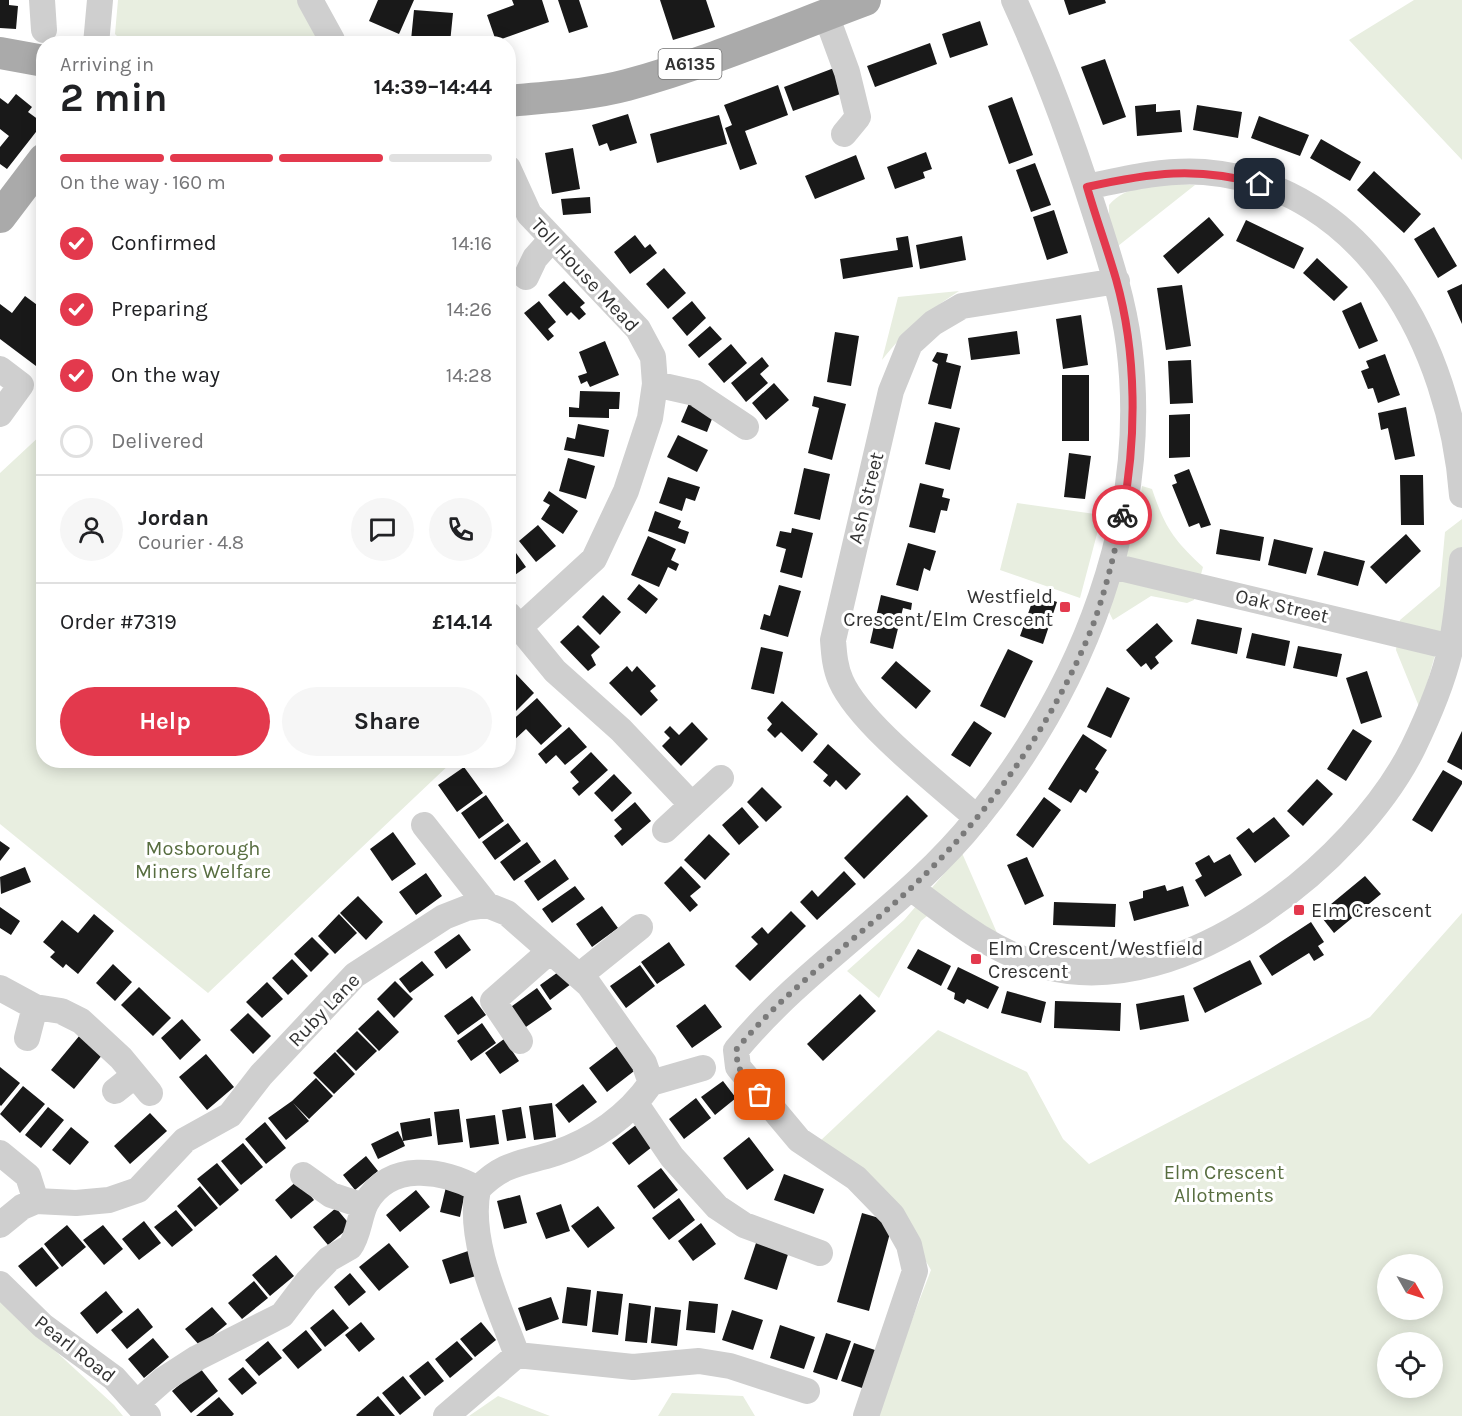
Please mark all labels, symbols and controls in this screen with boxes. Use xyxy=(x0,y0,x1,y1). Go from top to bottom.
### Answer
road number: A6135 xyxy=(658,49,722,79)
text: Arriving in xyxy=(60,53,154,76)
text: 14:39–14:44 xyxy=(373,74,492,100)
text: 2 min xyxy=(60,75,168,121)
pin xyxy=(1234,158,1285,209)
icon: home xyxy=(1243,167,1276,200)
text: On the way · 160 m xyxy=(60,171,226,194)
street label: Toll House Mead xyxy=(526,213,644,337)
icon: check xyxy=(60,227,93,260)
text: Confirmed xyxy=(111,230,217,256)
text: 14:16 xyxy=(452,232,492,255)
icon: check xyxy=(60,293,93,326)
text: Preparing xyxy=(111,296,208,322)
text: 14:26 xyxy=(447,298,492,321)
icon: check xyxy=(60,359,93,392)
text: On the way xyxy=(111,362,220,388)
text: 14:28 xyxy=(446,364,492,387)
text: Delivered xyxy=(111,428,204,454)
street label: Ash Street xyxy=(844,449,889,546)
courier xyxy=(1092,485,1152,545)
button: person xyxy=(60,498,123,561)
button: chat xyxy=(351,498,414,561)
button: phone xyxy=(429,498,492,561)
icon: bike xyxy=(1106,499,1139,532)
text: Jordan xyxy=(138,505,209,531)
text: Courier · 4.8 xyxy=(138,531,244,554)
street label: Oak Street xyxy=(1233,584,1331,628)
place label: Westfield Crescent/Elm Crescent xyxy=(843,585,1053,631)
marker: Westfield Crescent/Elm Crescent xyxy=(1058,600,1072,614)
text: Order #7319 xyxy=(60,609,177,635)
text: £14.14 xyxy=(432,609,492,635)
button: Help xyxy=(60,687,270,756)
button: Share xyxy=(282,687,492,756)
park label: Mosborough Miners Welfare xyxy=(135,837,271,883)
place label: Elm Crescent xyxy=(1311,899,1432,922)
marker: Elm Crescent xyxy=(1292,903,1306,917)
place label: Elm Crescent/Westfield Crescent xyxy=(988,937,1203,983)
marker: Elm Crescent/Westfield Crescent xyxy=(969,952,983,966)
street label: Ruby Lane xyxy=(283,969,365,1051)
pin xyxy=(734,1069,785,1120)
icon: bag xyxy=(743,1078,776,1111)
park label: Elm Crescent Allotments xyxy=(1164,1161,1285,1207)
north arrow xyxy=(1377,1254,1443,1320)
map controls xyxy=(1377,1254,1443,1398)
street label: Pearl Road xyxy=(30,1310,120,1388)
button: locate xyxy=(1377,1332,1443,1398)

